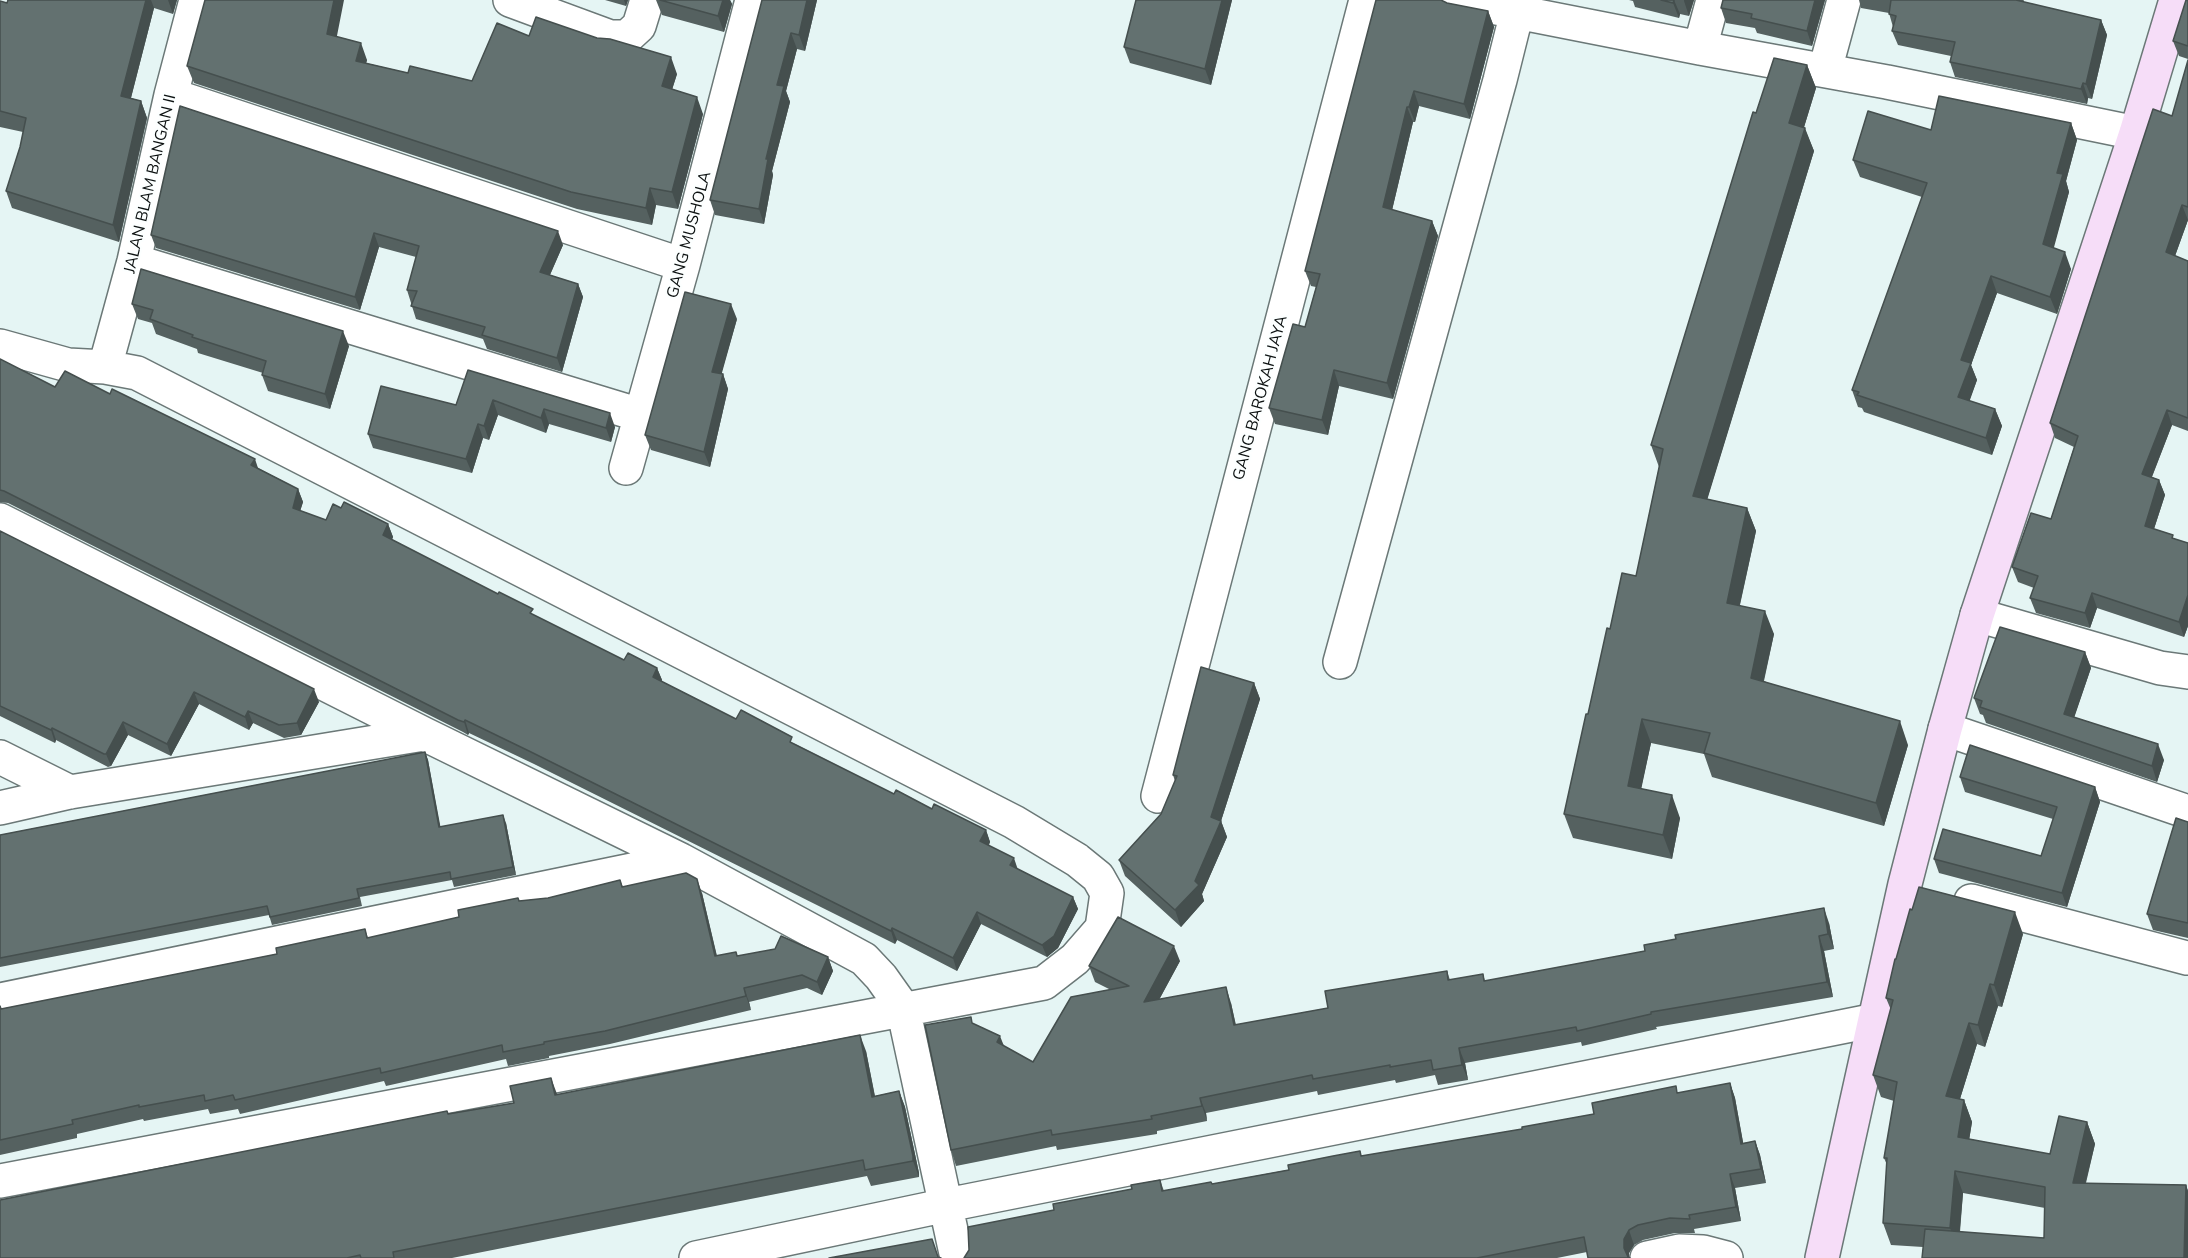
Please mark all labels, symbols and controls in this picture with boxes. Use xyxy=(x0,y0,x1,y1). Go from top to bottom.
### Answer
street label: JALAN BLAM BANGAN II xyxy=(121,93,181,275)
street label: GANG MUSHOLA xyxy=(664,169,716,301)
street label: GANG BAROKAH JAYA xyxy=(1230,314,1292,482)

